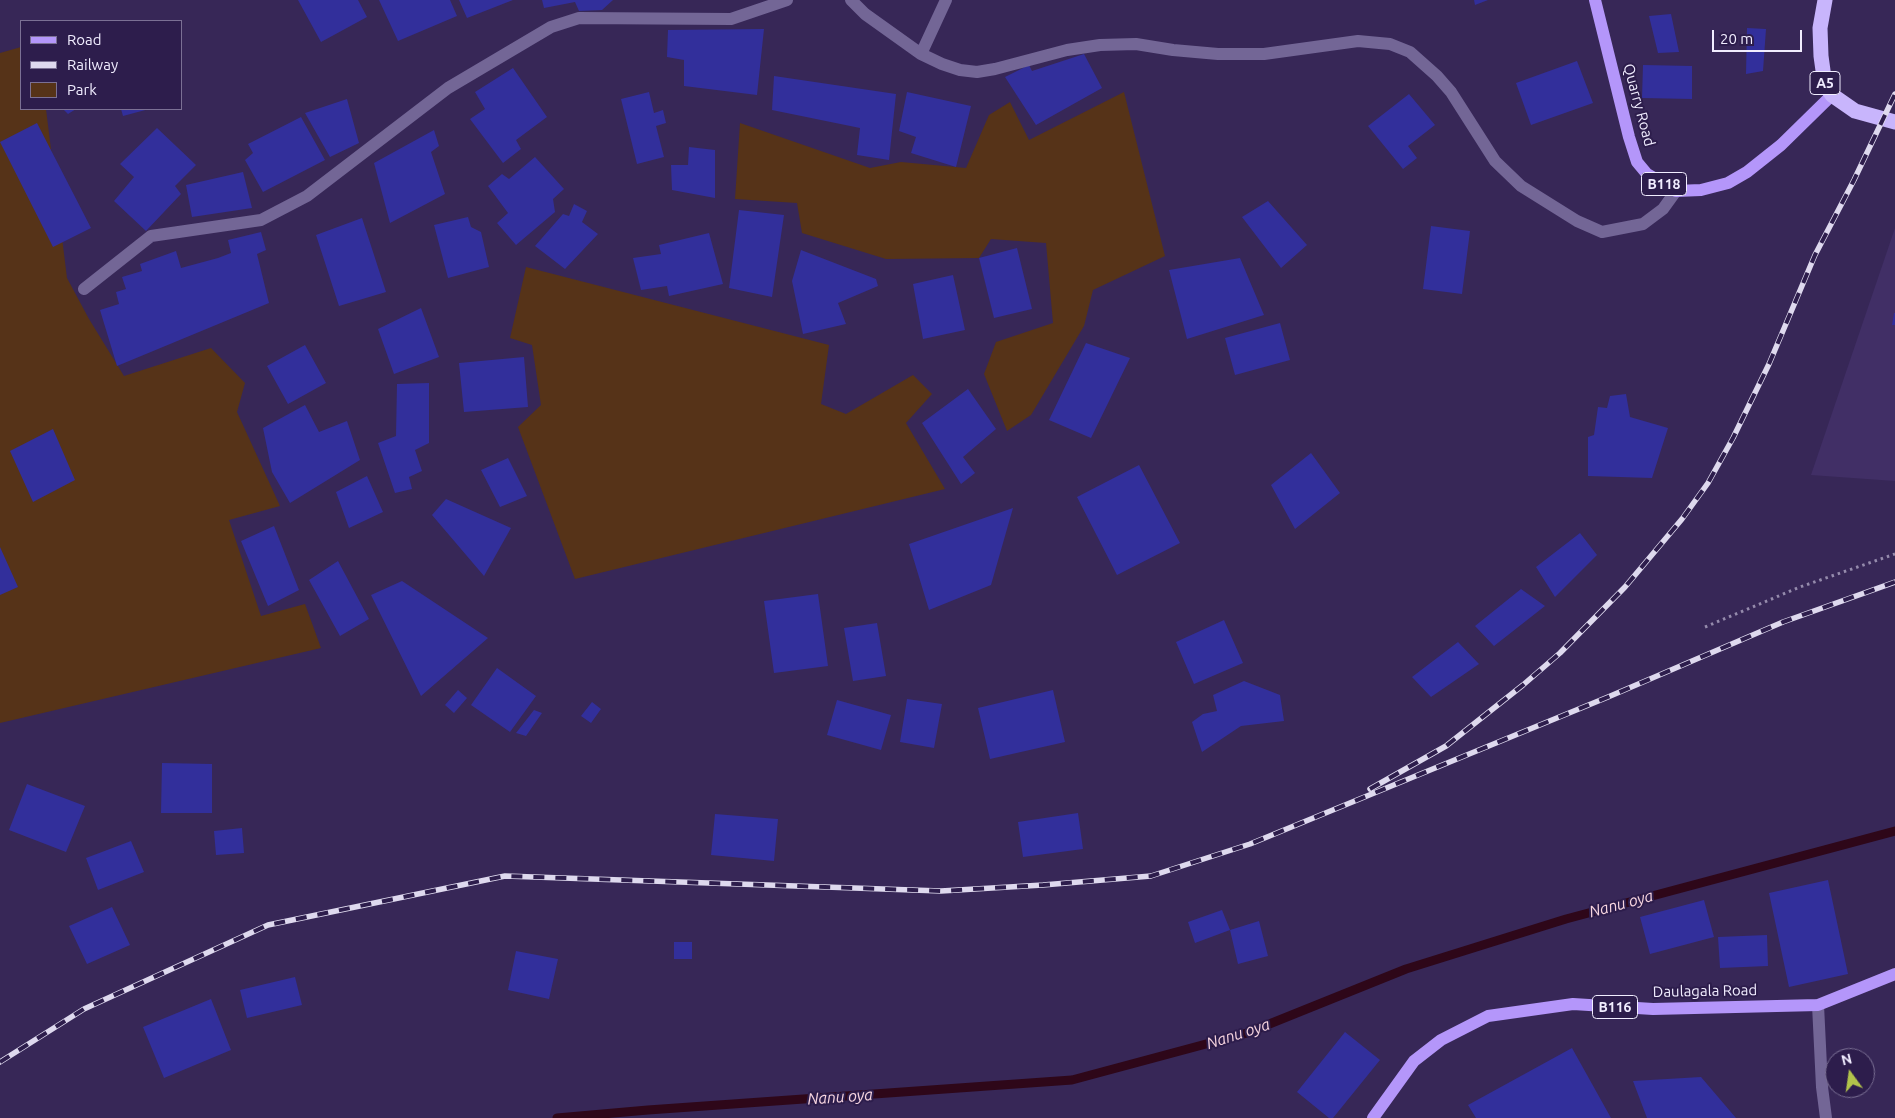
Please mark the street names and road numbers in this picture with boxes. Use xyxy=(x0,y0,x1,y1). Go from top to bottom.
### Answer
street label: Quarry Road xyxy=(1619,62,1659,148)
road number: A5 xyxy=(1810,72,1840,95)
road number: B118 xyxy=(1642,172,1686,195)
street label: Daulagala Road xyxy=(1653,981,1757,1001)
road number: B116 xyxy=(1592,996,1638,1019)

